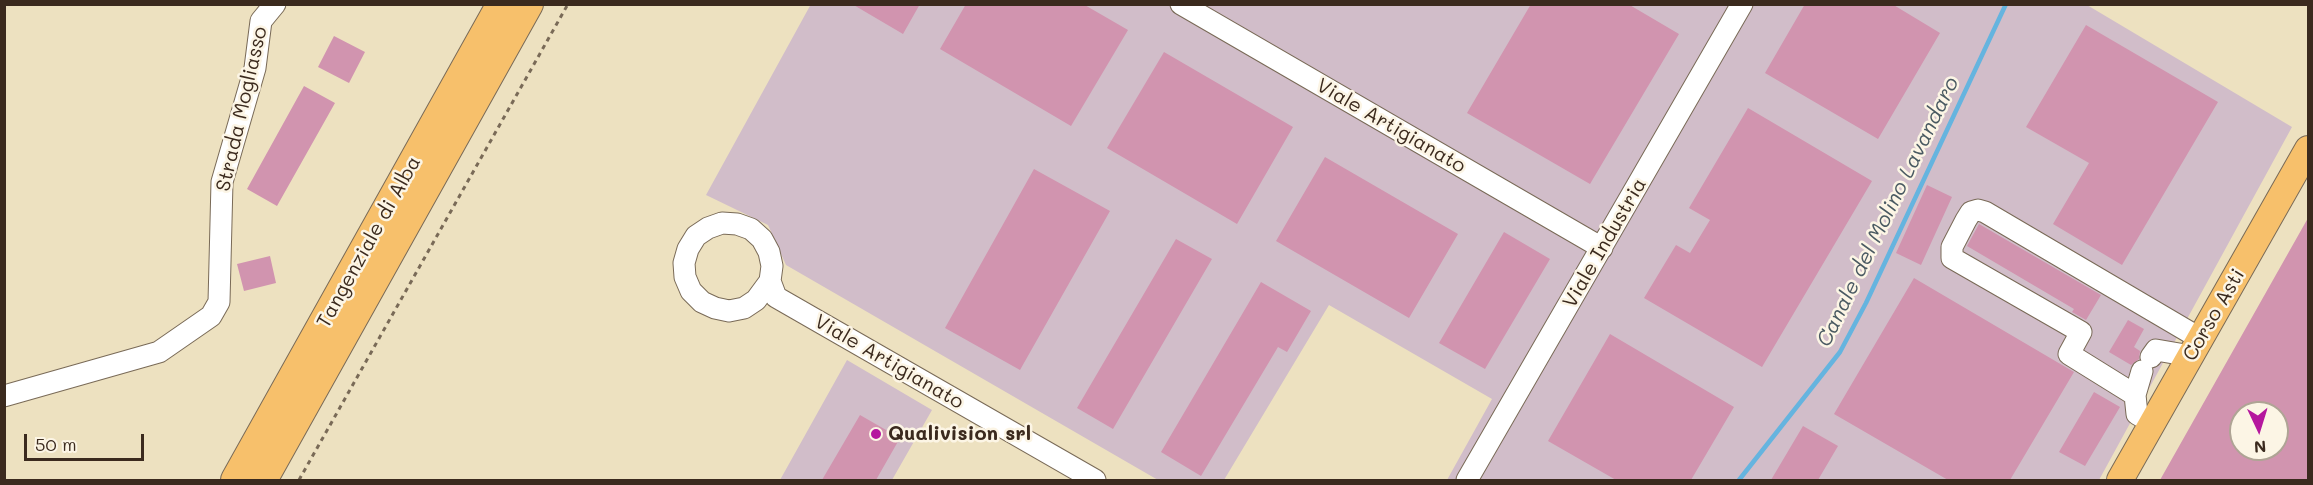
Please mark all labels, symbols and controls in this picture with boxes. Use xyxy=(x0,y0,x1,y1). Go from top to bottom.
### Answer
street label: Strada Mogliasso xyxy=(211,24,273,194)
water label: Canale del Molino Lavandaro xyxy=(1812,73,1964,351)
street label: Viale Artigianato xyxy=(1312,74,1470,178)
street label: Tangenziale di Alba xyxy=(312,152,426,332)
street label: Viale Industria xyxy=(1558,174,1652,312)
street label: Corso Asti xyxy=(2178,265,2250,365)
street label: Viale Artigianato xyxy=(810,310,968,414)
north arrow xyxy=(2229,401,2289,461)
scale bar xyxy=(27,422,147,460)
place label: Qualivision srl xyxy=(888,422,1031,446)
marker: Qualivision srl xyxy=(869,427,883,441)
text: 50 m xyxy=(35,432,77,456)
text: N xyxy=(2253,437,2267,458)

